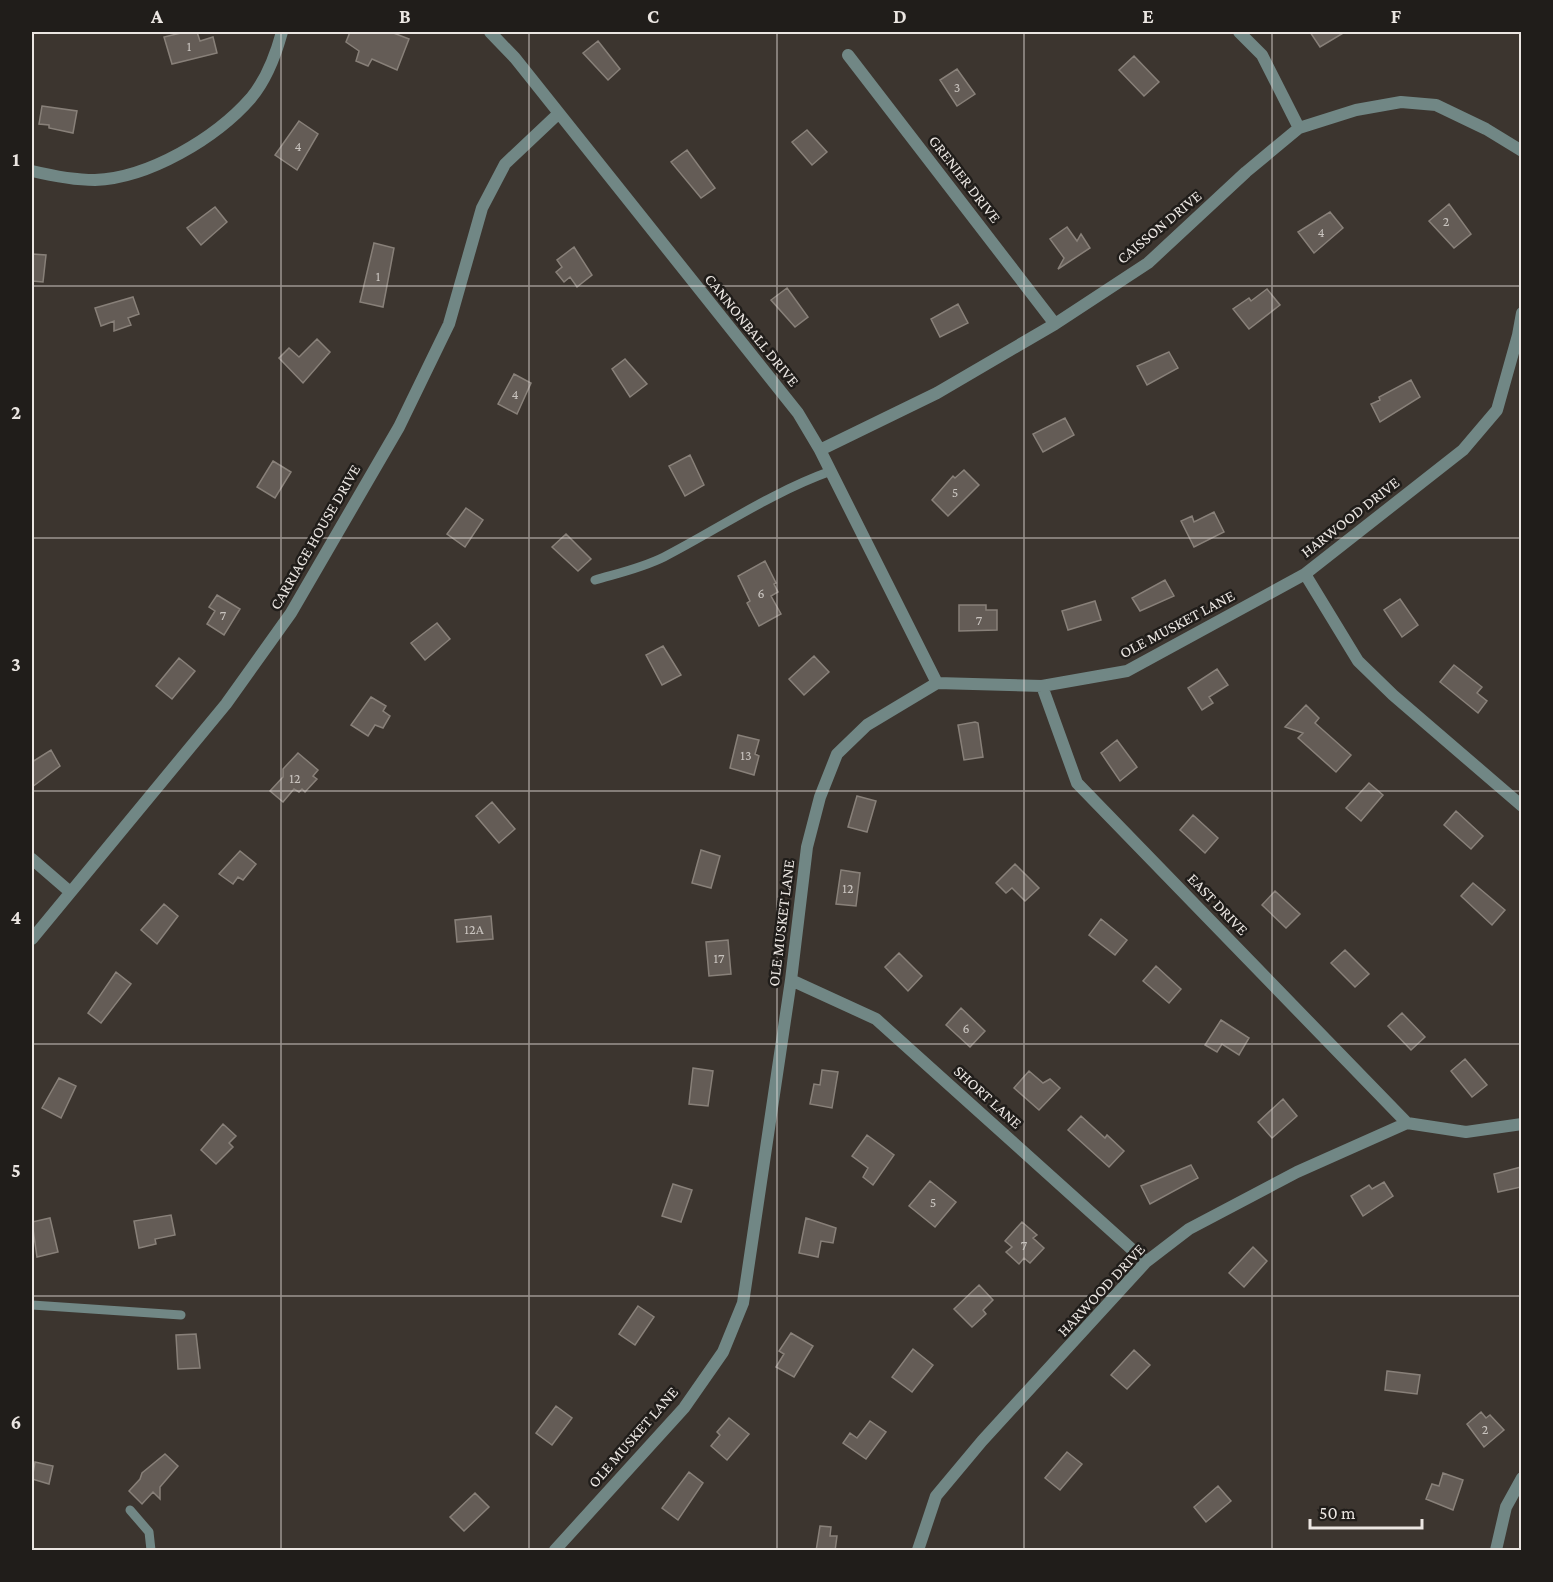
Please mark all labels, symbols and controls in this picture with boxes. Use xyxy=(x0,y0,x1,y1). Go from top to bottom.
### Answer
text: A xyxy=(150,5,164,27)
text: B xyxy=(399,5,411,27)
text: C xyxy=(647,5,659,27)
text: D xyxy=(893,5,907,27)
text: E xyxy=(1142,5,1154,27)
text: F xyxy=(1391,5,1402,27)
house number: 1 xyxy=(187,38,192,54)
house number: 3 xyxy=(954,79,960,95)
street label: GRENIER DRIVE xyxy=(926,132,1004,226)
house number: 4 xyxy=(294,138,302,154)
text: 1 xyxy=(12,148,20,170)
street label: CAISSON DRIVE xyxy=(1113,187,1205,267)
house number: 2 xyxy=(1443,213,1450,229)
house number: 4 xyxy=(1317,224,1325,240)
house number: 1 xyxy=(376,268,381,284)
street label: CANNONBALL DRIVE xyxy=(701,270,803,390)
house number: 4 xyxy=(511,386,519,402)
text: 2 xyxy=(11,401,21,423)
street label: CARRIAGE HOUSE DRIVE xyxy=(266,461,364,613)
street label: HARWOOD DRIVE xyxy=(1298,473,1403,561)
house number: 5 xyxy=(952,484,958,500)
house number: 6 xyxy=(757,585,765,601)
street label: OLE MUSKET LANE xyxy=(1117,586,1238,661)
house number: 7 xyxy=(220,607,227,623)
house number: 7 xyxy=(976,612,983,628)
text: 3 xyxy=(11,653,21,675)
house number: 13 xyxy=(740,747,752,763)
house number: 12 xyxy=(289,770,301,786)
street label: OLE MUSKET LANE xyxy=(765,858,797,987)
street label: EAST DRIVE xyxy=(1184,870,1252,939)
house number: 12 xyxy=(842,880,854,896)
text: 4 xyxy=(11,906,22,928)
house number: 12A xyxy=(464,921,484,937)
house number: 17 xyxy=(713,950,725,966)
house number: 6 xyxy=(962,1020,970,1036)
street label: SHORT LANE xyxy=(951,1062,1026,1132)
text: 5 xyxy=(11,1159,21,1181)
house number: 5 xyxy=(930,1194,936,1210)
house number: 7 xyxy=(1021,1237,1028,1253)
street label: HARWOOD DRIVE xyxy=(1054,1240,1148,1340)
street label: OLE MUSKET LANE xyxy=(585,1383,681,1491)
text: 6 xyxy=(11,1411,21,1433)
house number: 2 xyxy=(1482,1421,1489,1437)
scale bar xyxy=(1310,1492,1422,1530)
text: 50 m xyxy=(1319,1503,1356,1523)

